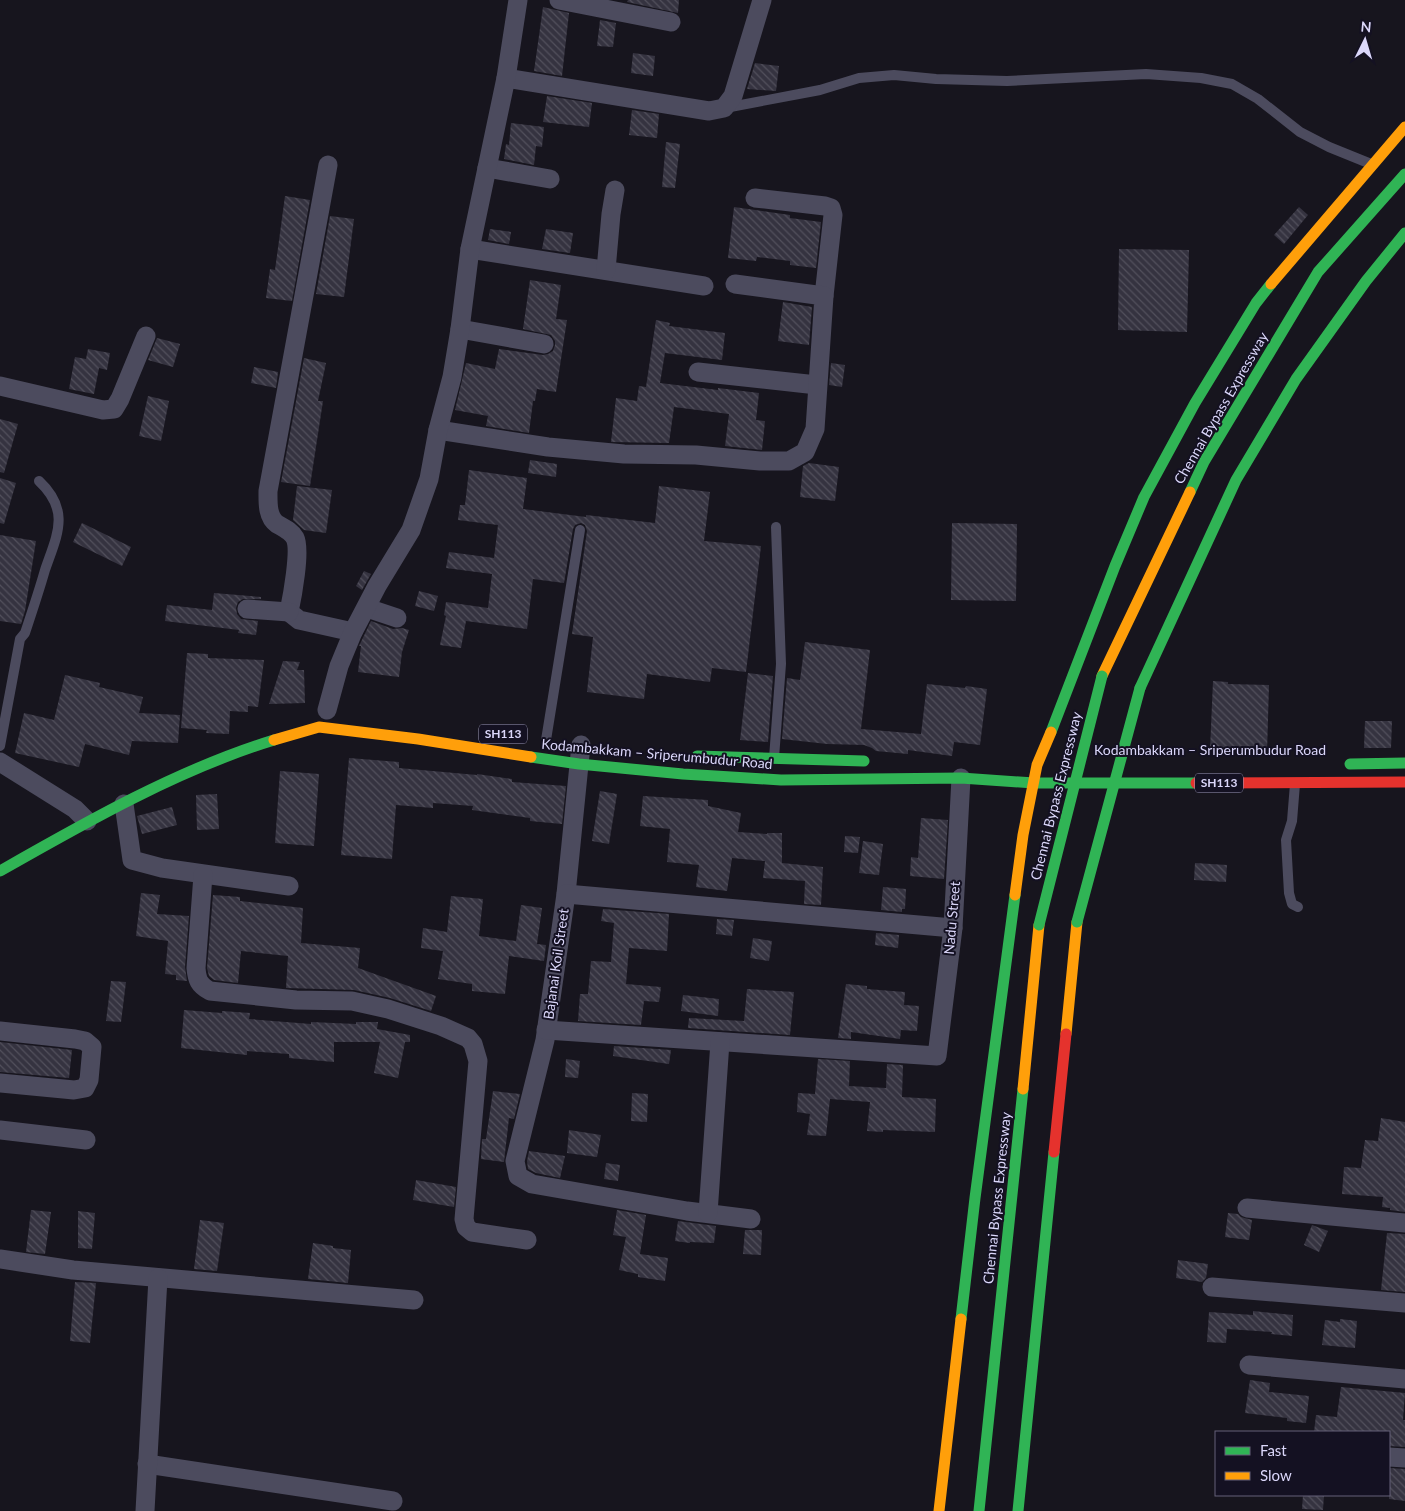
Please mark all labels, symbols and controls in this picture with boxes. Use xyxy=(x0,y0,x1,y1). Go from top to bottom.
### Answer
north arrow xyxy=(1340,15,1390,65)
text: N xyxy=(1360,18,1372,35)
street label: Chennai Bypass Expressway xyxy=(1170,328,1272,487)
street label: Chennai Bypass Expressway xyxy=(1026,709,1085,882)
road number: SH113 xyxy=(479,724,527,744)
street label: Kodambakkam – Sriperumbudur Road xyxy=(541,735,773,772)
street label: Kodambakkam – Sriperumbudur Road xyxy=(1094,741,1326,758)
road number: SH113 xyxy=(1195,774,1243,792)
street label: Nadu Street xyxy=(940,881,963,955)
street label: Bajanai Koil Street xyxy=(539,907,572,1020)
street label: Chennai Bypass Expressway xyxy=(979,1110,1014,1285)
legend xyxy=(1215,1431,1390,1496)
text: Fast xyxy=(1260,1441,1287,1459)
text: Slow xyxy=(1260,1466,1292,1484)

